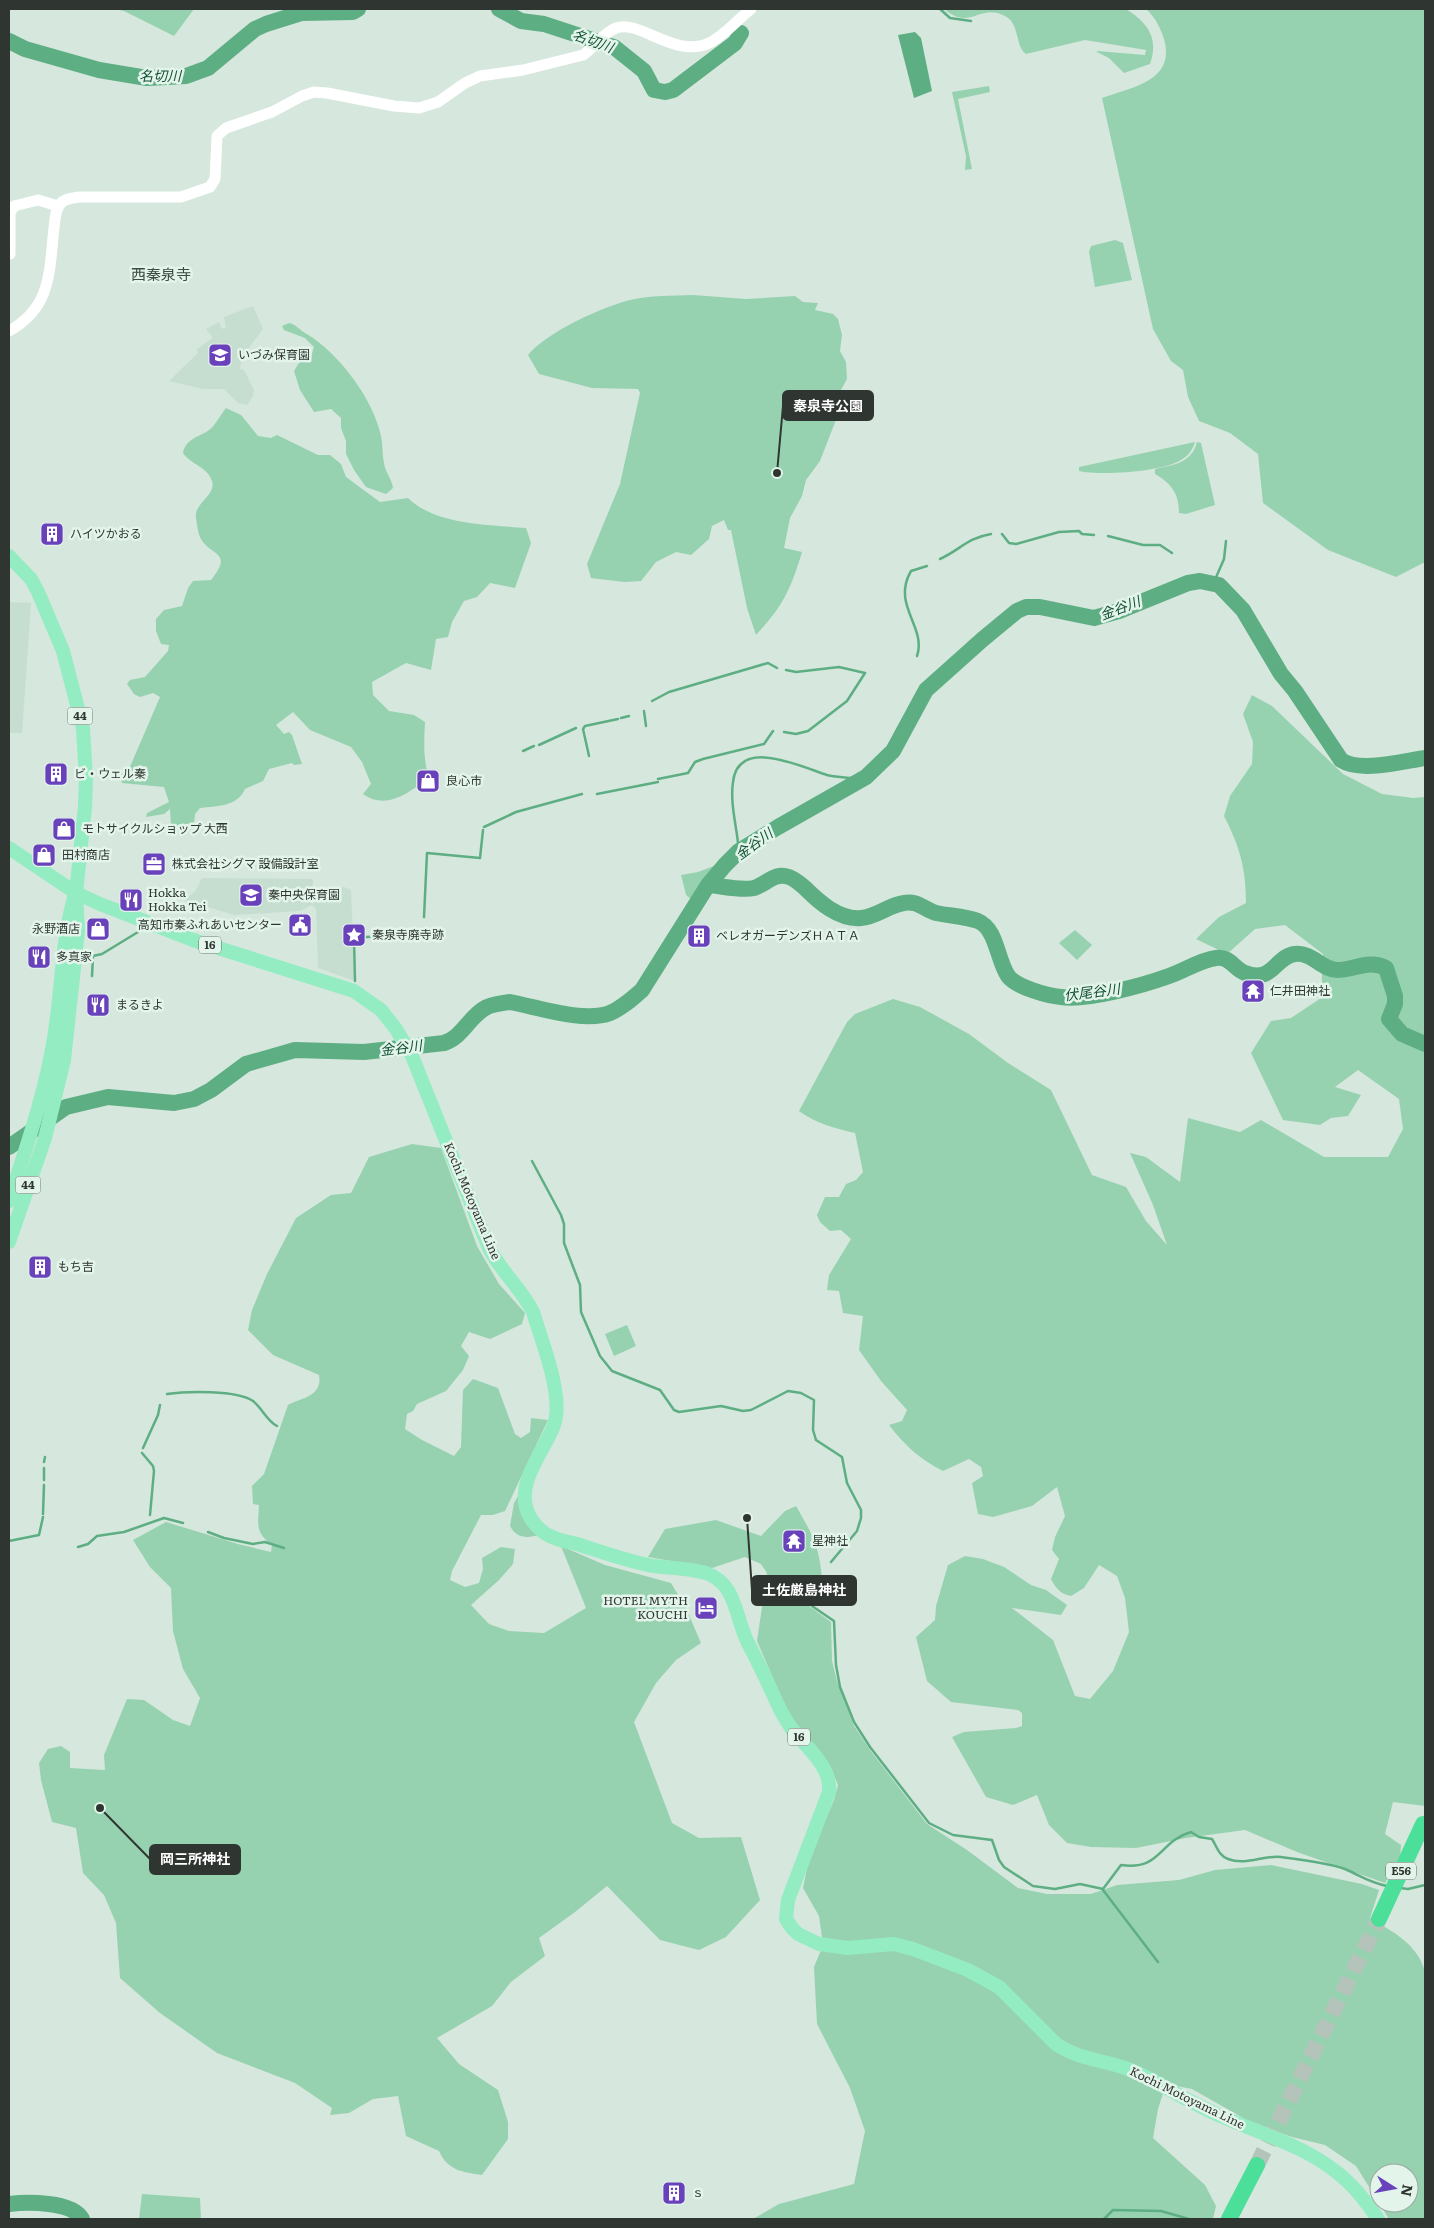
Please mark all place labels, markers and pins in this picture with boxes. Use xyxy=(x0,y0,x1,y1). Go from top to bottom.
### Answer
school or university icon: いづみ保育園 xyxy=(207,342,233,368)
place label: いづみ保育園 xyxy=(238,345,310,363)
callout: 秦泉寺公園 xyxy=(783,391,873,420)
building icon: ハイツかおる xyxy=(39,521,65,547)
place label: ハイツかおる xyxy=(70,524,142,542)
building icon: ビ・ウェル秦 xyxy=(43,761,69,787)
place label: ビ・ウェル秦 xyxy=(74,764,146,782)
shop icon: 良心市 xyxy=(415,768,441,794)
place label: 良心市 xyxy=(446,771,482,789)
shop icon: モトサイクルショップ 大西 xyxy=(51,816,77,842)
place label: モトサイクルショップ 大西 xyxy=(82,819,228,837)
shop icon: 田村商店 xyxy=(31,842,57,868)
place label: 田村商店 xyxy=(62,845,110,863)
office icon: 株式会社シグマ 設備設計室 xyxy=(141,851,167,877)
place label: 株式会社シグマ 設備設計室 xyxy=(172,854,318,872)
school or university icon: 秦中央保育園 xyxy=(238,882,264,908)
place label: Hokka Hokka Tei xyxy=(148,883,207,915)
place label: 秦中央保育園 xyxy=(268,885,340,903)
restaurant icon: Hokka Hokka Tei xyxy=(118,887,144,913)
public building icon: 高知市秦ふれあいセンター xyxy=(287,912,313,938)
place label: 高知市秦ふれあいセンター xyxy=(138,915,282,933)
shop icon: 永野酒店 xyxy=(85,916,111,942)
place label: 永野酒店 xyxy=(32,919,80,937)
place icon: 秦泉寺廃寺跡 xyxy=(341,922,367,948)
building icon: ベレオガーデンズＨＡＴＡ xyxy=(686,923,712,949)
place label: 秦泉寺廃寺跡 xyxy=(372,925,444,943)
place label: ベレオガーデンズＨＡＴＡ xyxy=(716,926,860,944)
restaurant icon: 多真家 xyxy=(26,944,52,970)
place label: 多真家 xyxy=(56,947,92,965)
temple icon: 仁井田神社 xyxy=(1240,978,1266,1004)
place label: 仁井田神社 xyxy=(1270,981,1330,999)
restaurant icon: まるきよ xyxy=(85,992,111,1018)
place label: まるきよ xyxy=(116,995,164,1013)
building icon: もち吉 xyxy=(27,1254,53,1280)
place label: もち吉 xyxy=(58,1257,94,1275)
temple icon: 星神社 xyxy=(781,1528,807,1554)
place label: 星神社 xyxy=(812,1531,848,1549)
callout: 土佐厳島神社 xyxy=(752,1576,856,1605)
place label: HOTEL MYTH KOUCHI xyxy=(603,1591,688,1623)
hotel icon: HOTEL MYTH KOUCHI xyxy=(693,1595,719,1621)
callout: 岡三所神社 xyxy=(150,1845,240,1874)
building icon: ｓ xyxy=(661,2180,687,2206)
place label: ｓ xyxy=(692,2183,704,2201)

